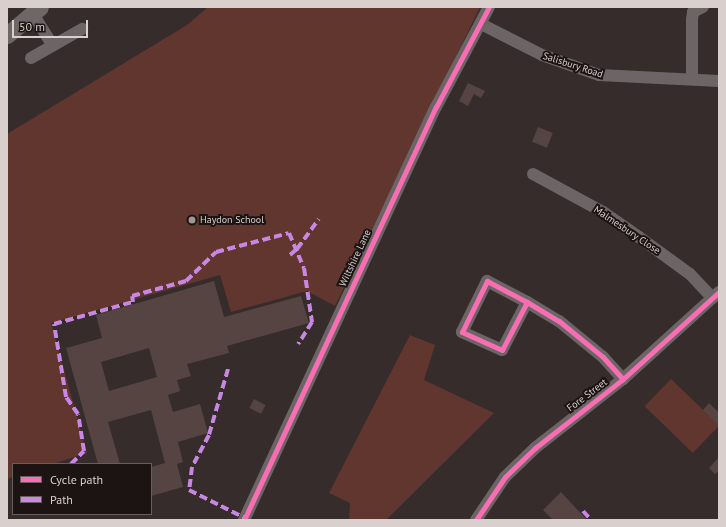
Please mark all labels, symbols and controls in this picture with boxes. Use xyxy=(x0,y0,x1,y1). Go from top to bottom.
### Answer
scale bar xyxy=(14,12,90,38)
text: 50 m xyxy=(19,19,45,34)
street label: Salisbury Road xyxy=(541,50,605,80)
street label: Malmesbury Close xyxy=(591,203,663,257)
place label: Haydon School xyxy=(200,214,264,226)
marker: Haydon School xyxy=(187,215,197,225)
street label: Wiltshire Lane xyxy=(337,228,373,288)
street label: Fore Street xyxy=(565,376,609,414)
legend xyxy=(12,463,152,515)
text: Cycle path xyxy=(50,472,103,487)
text: Path xyxy=(50,492,73,507)

